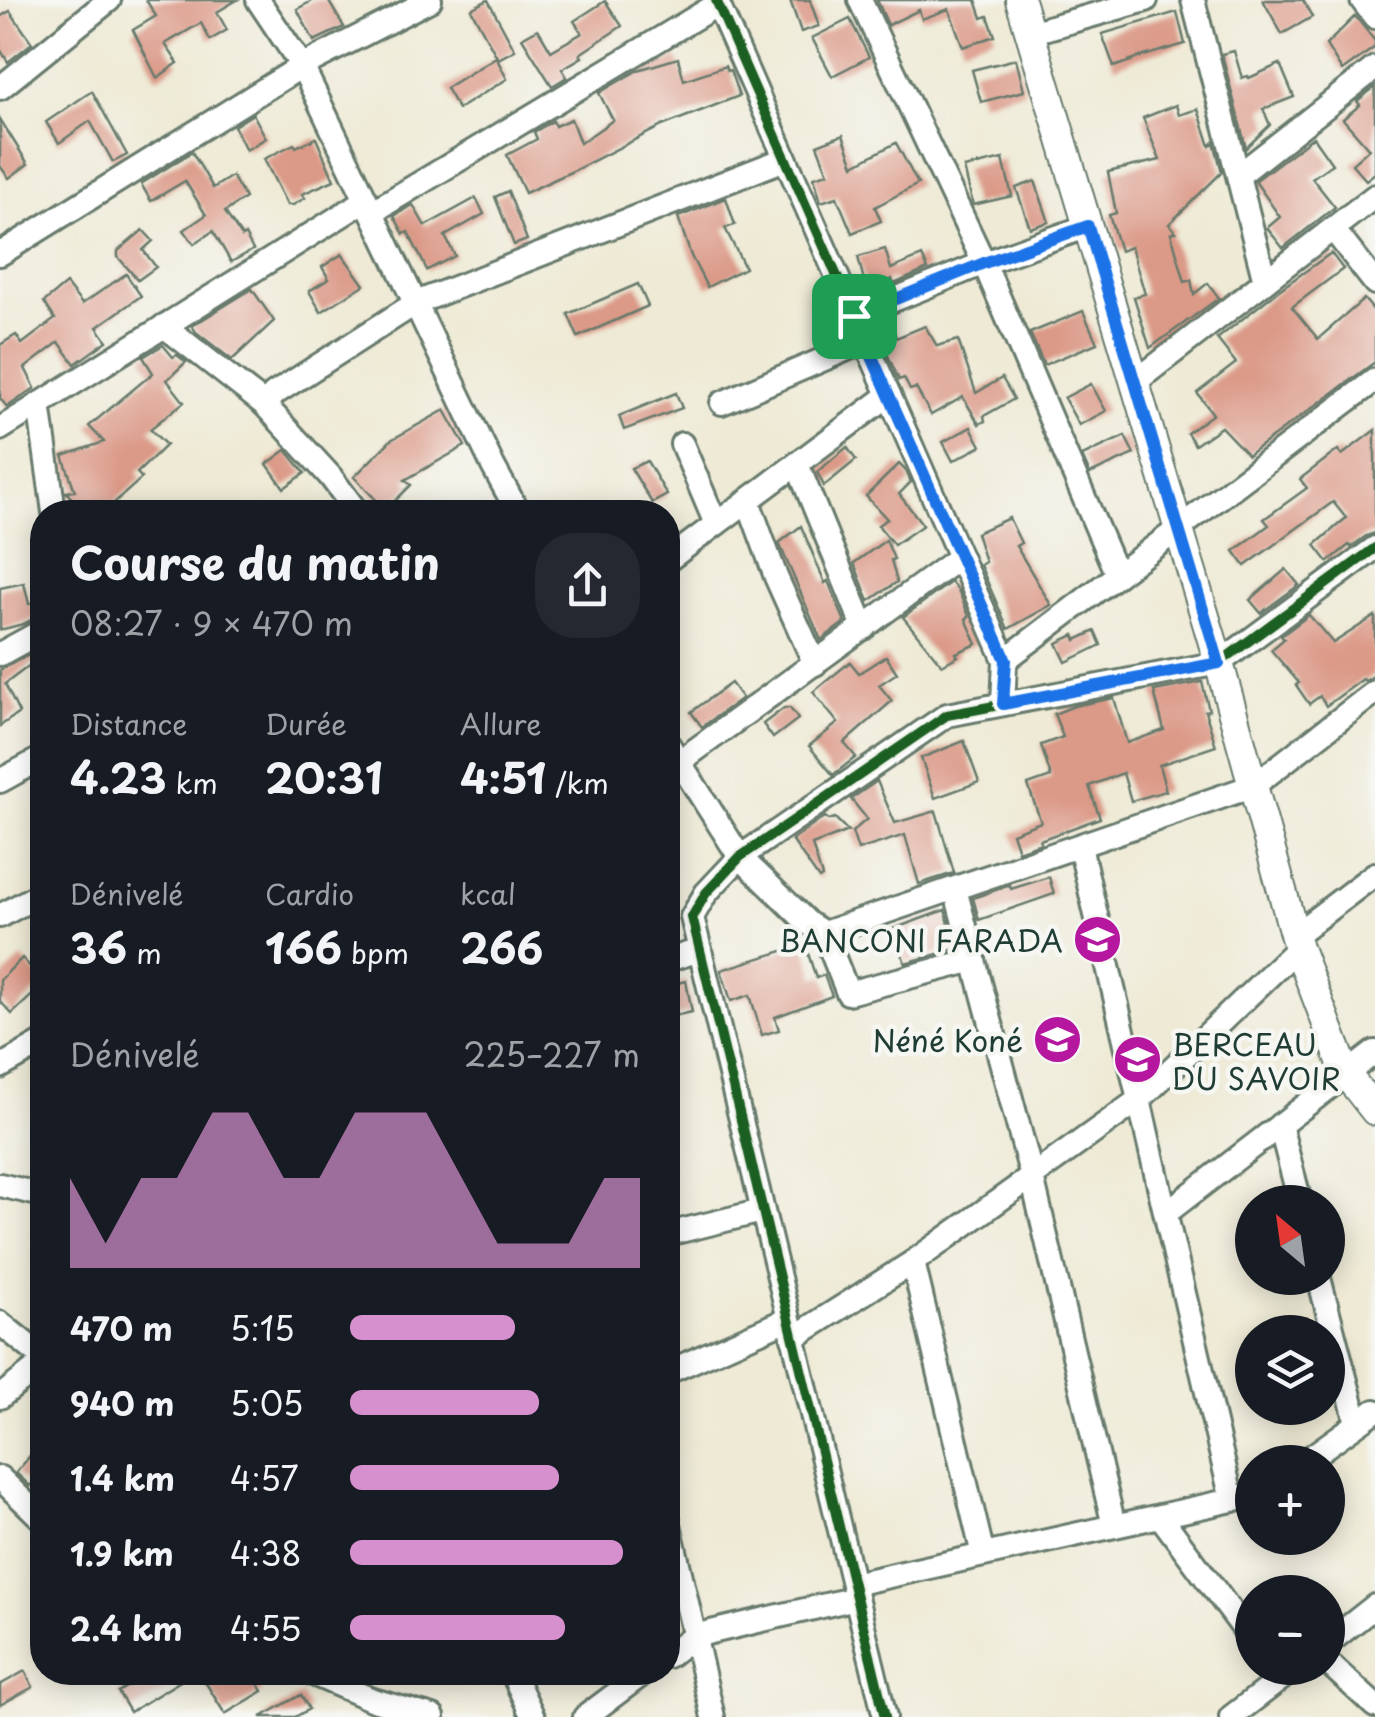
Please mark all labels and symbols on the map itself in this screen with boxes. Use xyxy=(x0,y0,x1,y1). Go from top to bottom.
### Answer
pin xyxy=(812,274,897,359)
school or university icon: BANCONI FARADA xyxy=(1072,913,1124,965)
place label: BANCONI FARADA xyxy=(778,917,1063,962)
school or university icon: Néné Koné xyxy=(1032,1013,1084,1065)
place label: Néné Koné xyxy=(873,1017,1023,1062)
place label: BERCEAU DU SAVOIR xyxy=(1172,1021,1341,1100)
school or university icon: BERCEAU DU SAVOIR xyxy=(1111,1034,1163,1086)
north arrow xyxy=(1235,1185,1345,1295)

